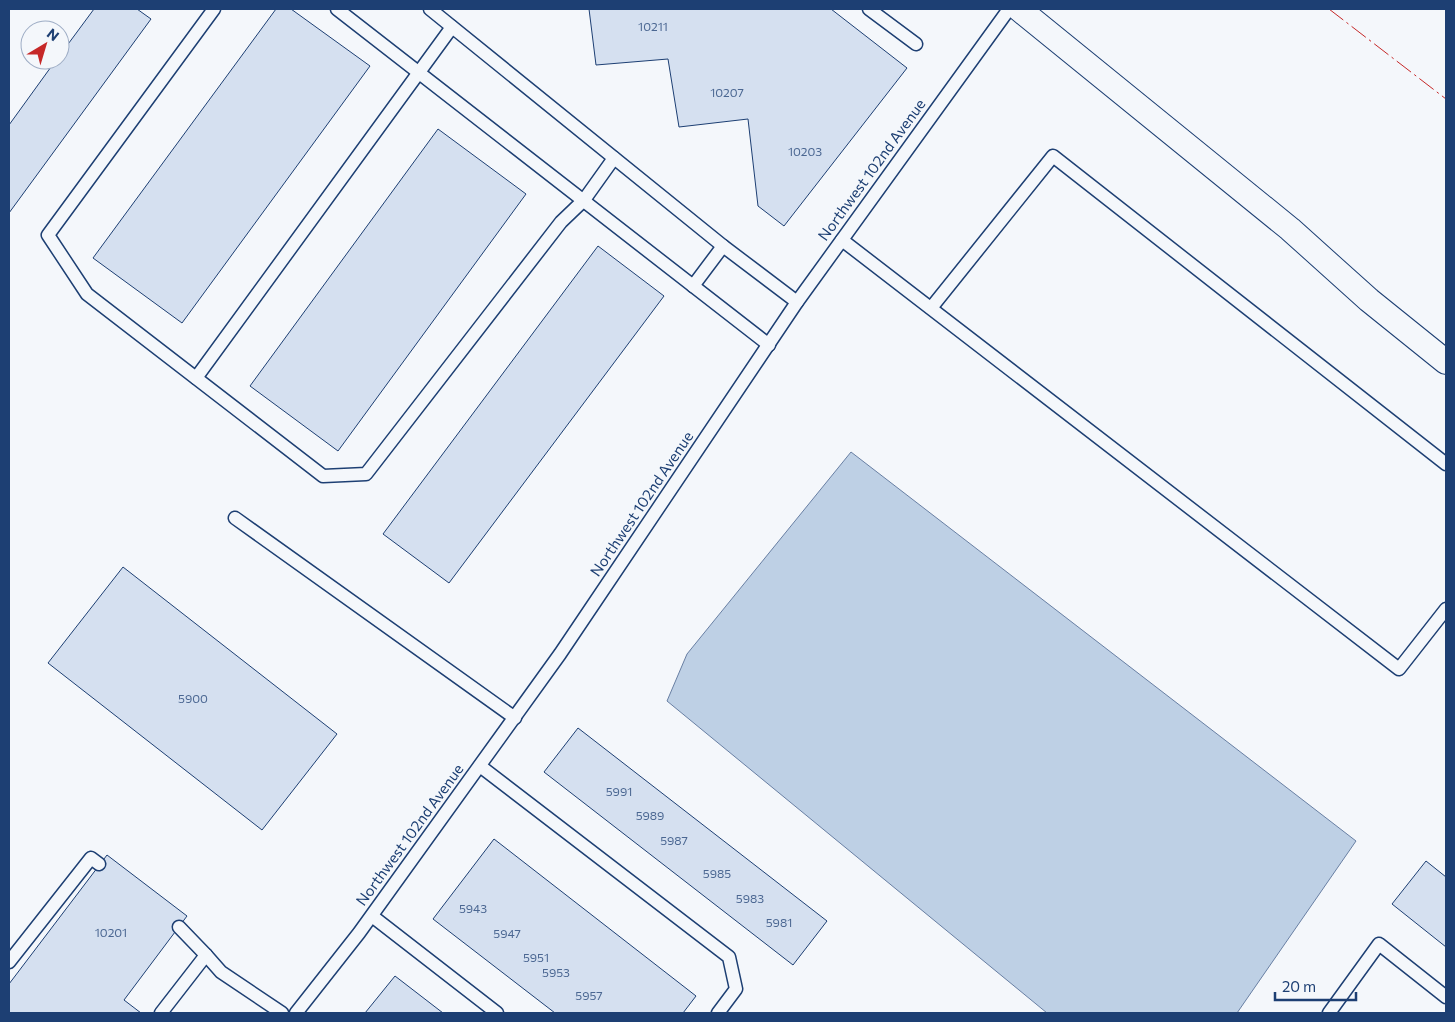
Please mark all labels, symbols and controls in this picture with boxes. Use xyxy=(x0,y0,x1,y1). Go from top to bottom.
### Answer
house number: 10211 xyxy=(638,19,668,33)
north arrow xyxy=(20,20,70,70)
text: N xyxy=(44,24,63,44)
house number: 10207 xyxy=(710,85,744,99)
street label: Northwest 102nd Avenue xyxy=(814,95,929,244)
house number: 10203 xyxy=(788,144,822,158)
street label: Northwest 102nd Avenue xyxy=(586,427,696,579)
house number: 5900 xyxy=(178,691,208,705)
street label: Northwest 102nd Avenue xyxy=(352,760,467,909)
house number: 5991 xyxy=(606,784,632,798)
house number: 5989 xyxy=(636,808,664,822)
house number: 5987 xyxy=(660,833,688,847)
house number: 5985 xyxy=(703,866,731,880)
house number: 5983 xyxy=(736,891,764,905)
house number: 5943 xyxy=(459,901,487,915)
house number: 5981 xyxy=(766,915,792,929)
house number: 10201 xyxy=(95,925,127,939)
house number: 5947 xyxy=(493,926,521,940)
house number: 5951 xyxy=(523,950,549,964)
house number: 5953 xyxy=(542,965,570,979)
scale bar xyxy=(1275,970,1356,1002)
text: 20 m xyxy=(1282,977,1316,995)
house number: 5957 xyxy=(575,988,603,1002)

